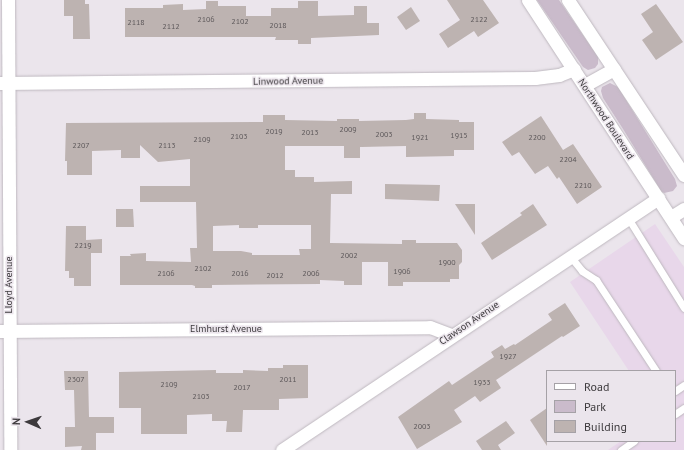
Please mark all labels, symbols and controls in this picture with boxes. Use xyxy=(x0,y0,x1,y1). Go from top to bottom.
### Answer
house number: 2106 xyxy=(197,15,215,25)
house number: 2122 xyxy=(470,15,488,25)
house number: 2102 xyxy=(231,17,249,27)
house number: 2118 xyxy=(127,18,145,28)
house number: 2018 xyxy=(269,21,287,31)
house number: 2112 xyxy=(162,22,180,32)
street label: Linwood Avenue xyxy=(253,74,323,88)
street label: Northwood Boulevard xyxy=(575,76,637,162)
house number: 2009 xyxy=(339,125,357,135)
house number: 2019 xyxy=(265,127,283,137)
house number: 2013 xyxy=(301,128,319,138)
house number: 2003 xyxy=(375,130,393,140)
house number: 1915 xyxy=(450,131,468,141)
house number: 2103 xyxy=(230,132,248,142)
house number: 1921 xyxy=(411,133,429,143)
house number: 2200 xyxy=(528,133,546,143)
house number: 2109 xyxy=(193,135,211,145)
house number: 2207 xyxy=(72,141,90,151)
house number: 2113 xyxy=(158,141,176,151)
house number: 2204 xyxy=(559,155,577,165)
house number: 2210 xyxy=(574,181,592,191)
house number: 2219 xyxy=(74,241,92,251)
house number: 2002 xyxy=(340,251,358,261)
street label: Lloyd Avenue xyxy=(3,256,15,314)
house number: 1900 xyxy=(438,258,456,268)
house number: 2102 xyxy=(194,264,212,274)
house number: 1906 xyxy=(393,267,411,277)
house number: 2106 xyxy=(157,269,175,279)
house number: 2016 xyxy=(231,269,249,279)
house number: 2006 xyxy=(302,269,320,279)
house number: 2012 xyxy=(266,271,284,281)
street label: Clawson Avenue xyxy=(437,298,501,348)
street label: Elmhurst Avenue xyxy=(190,323,262,335)
house number: 1927 xyxy=(499,352,517,362)
legend xyxy=(546,370,676,442)
house number: 2307 xyxy=(67,375,85,385)
house number: 2011 xyxy=(279,375,297,385)
house number: 1933 xyxy=(473,378,491,388)
text: Road xyxy=(584,379,609,394)
house number: 2109 xyxy=(160,380,178,390)
house number: 2017 xyxy=(233,383,251,393)
house number: 2103 xyxy=(192,392,210,402)
text: Park xyxy=(584,399,606,414)
north arrow xyxy=(8,402,48,442)
text: N xyxy=(9,418,23,425)
text: Building xyxy=(584,419,627,434)
house number: 2003 xyxy=(413,422,431,432)

